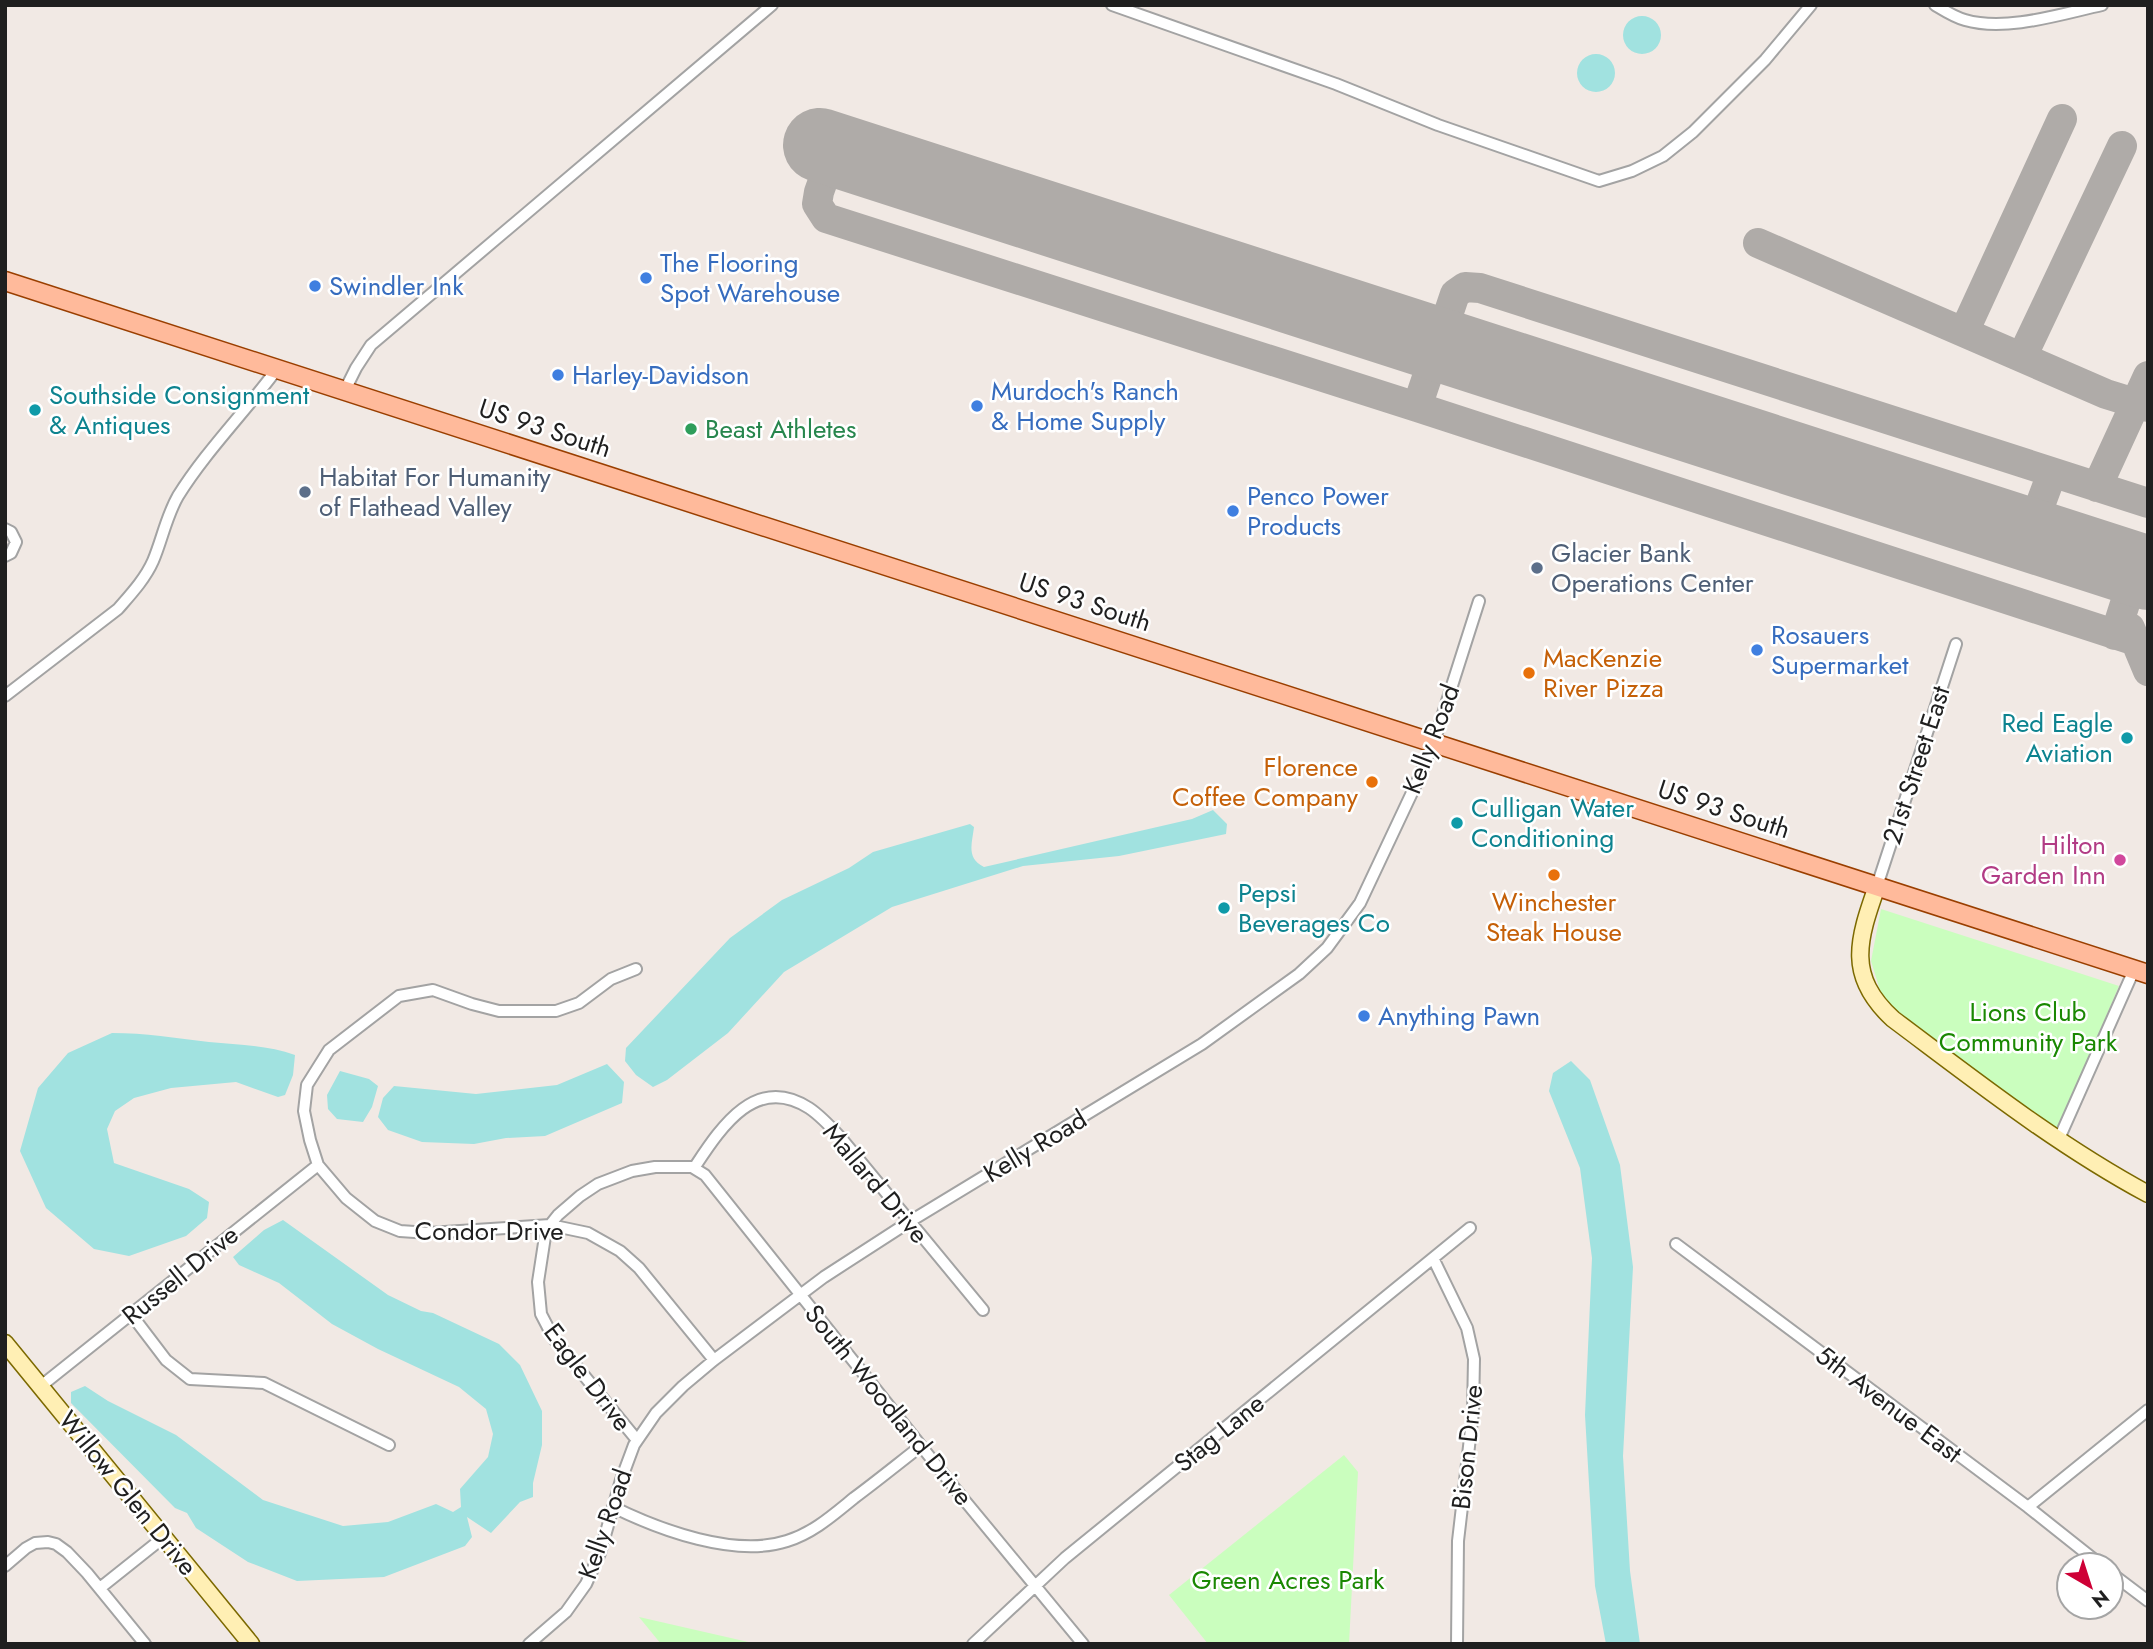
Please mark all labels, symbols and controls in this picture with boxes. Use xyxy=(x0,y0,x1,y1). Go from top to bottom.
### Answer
place label: The Flooring Spot Warehouse xyxy=(660,244,840,312)
place label: Swindler Ink xyxy=(329,267,464,305)
marker: The Flooring Spot Warehouse xyxy=(638,270,654,286)
marker: Swindler Ink xyxy=(307,278,323,294)
place label: Harley-Davidson xyxy=(572,356,749,394)
marker: Harley-Davidson xyxy=(550,367,566,383)
place label: Murdoch's Ranch & Home Supply xyxy=(991,372,1179,440)
place label: Southside Consignment & Antiques xyxy=(49,376,310,444)
street label: US 93 South xyxy=(474,389,616,467)
marker: Murdoch's Ranch & Home Supply xyxy=(969,398,985,414)
marker: Southside Consignment & Antiques xyxy=(27,402,43,418)
place label: Beast Athletes xyxy=(705,410,856,448)
marker: Beast Athletes xyxy=(683,421,699,437)
place label: Habitat For Humanity of Flathead Valley xyxy=(319,458,551,526)
place label: Penco Power Products xyxy=(1247,477,1389,545)
marker: Habitat For Humanity of Flathead Valley xyxy=(297,484,313,500)
marker: Penco Power Products xyxy=(1225,503,1241,519)
place label: Glacier Bank Operations Center xyxy=(1551,534,1754,602)
marker: Glacier Bank Operations Center xyxy=(1529,560,1545,576)
street label: US 93 South xyxy=(1014,563,1156,641)
place label: Rosauers Supermarket xyxy=(1771,616,1909,684)
place label: MacKenzie River Pizza xyxy=(1543,639,1664,707)
marker: Rosauers Supermarket xyxy=(1749,642,1765,658)
marker: MacKenzie River Pizza xyxy=(1521,665,1537,681)
street label: Kelly Road xyxy=(1393,679,1469,799)
street label: 21st Street East xyxy=(1873,680,1960,849)
place label: Red Eagle Aviation xyxy=(2001,704,2113,772)
marker: Red Eagle Aviation xyxy=(2119,730,2135,746)
place label: Florence Coffee Company xyxy=(1172,748,1359,816)
street label: US 93 South xyxy=(1653,770,1795,848)
marker: Florence Coffee Company xyxy=(1364,774,1380,790)
place label: Culligan Water Conditioning xyxy=(1471,789,1634,857)
marker: Culligan Water Conditioning xyxy=(1449,815,1465,831)
place label: Hilton Garden Inn xyxy=(1981,826,2106,894)
marker: Hilton Garden Inn xyxy=(2112,852,2128,868)
marker: Winchester Steak House xyxy=(1546,867,1562,883)
place label: Pepsi Beverages Co xyxy=(1238,874,1390,942)
place label: Winchester Steak House xyxy=(1486,883,1622,951)
marker: Pepsi Beverages Co xyxy=(1216,900,1232,916)
park label: Lions Club Community Park xyxy=(1939,993,2118,1061)
place label: Anything Pawn xyxy=(1378,997,1540,1035)
marker: Anything Pawn xyxy=(1356,1008,1372,1024)
street label: Kelly Road xyxy=(976,1100,1094,1192)
street label: Mallard Drive xyxy=(814,1114,938,1252)
street label: Condor Drive xyxy=(414,1212,564,1250)
street label: Russell Drive xyxy=(114,1216,246,1334)
street label: South Woodland Drive xyxy=(796,1296,982,1514)
street label: Eagle Drive xyxy=(535,1315,641,1439)
street label: 5th Avenue East xyxy=(1808,1336,1971,1472)
street label: Bison Drive xyxy=(1442,1383,1492,1511)
street label: Stag Lane xyxy=(1166,1385,1272,1481)
street label: Willow Glen Drive xyxy=(50,1402,206,1584)
street label: Kelly Road xyxy=(568,1464,642,1584)
north arrow xyxy=(2055,1551,2125,1621)
park label: Green Acres Park xyxy=(1191,1561,1385,1599)
text: N xyxy=(2086,1584,2115,1614)

